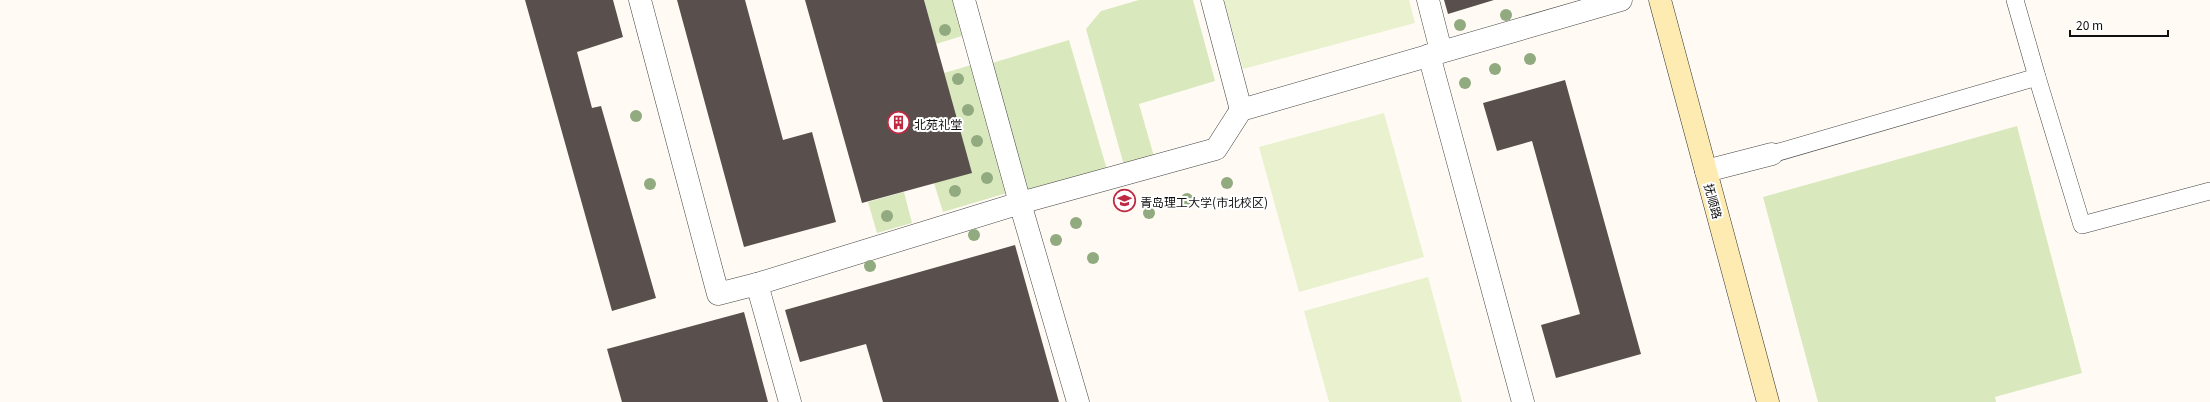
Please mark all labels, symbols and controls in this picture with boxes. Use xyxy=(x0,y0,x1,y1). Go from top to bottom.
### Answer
scale bar xyxy=(2070,12,2168,38)
text: 20 m xyxy=(2076,16,2103,33)
building icon: 北苑礼堂 xyxy=(886,110,912,136)
place label: 北苑礼堂 xyxy=(914,115,962,132)
street label: 抚顺路 xyxy=(1701,181,1727,221)
school or university icon: 青岛理工大学(市北校区) xyxy=(1112,188,1138,214)
place label: 青岛理工大学(市北校区) xyxy=(1140,193,1268,210)

